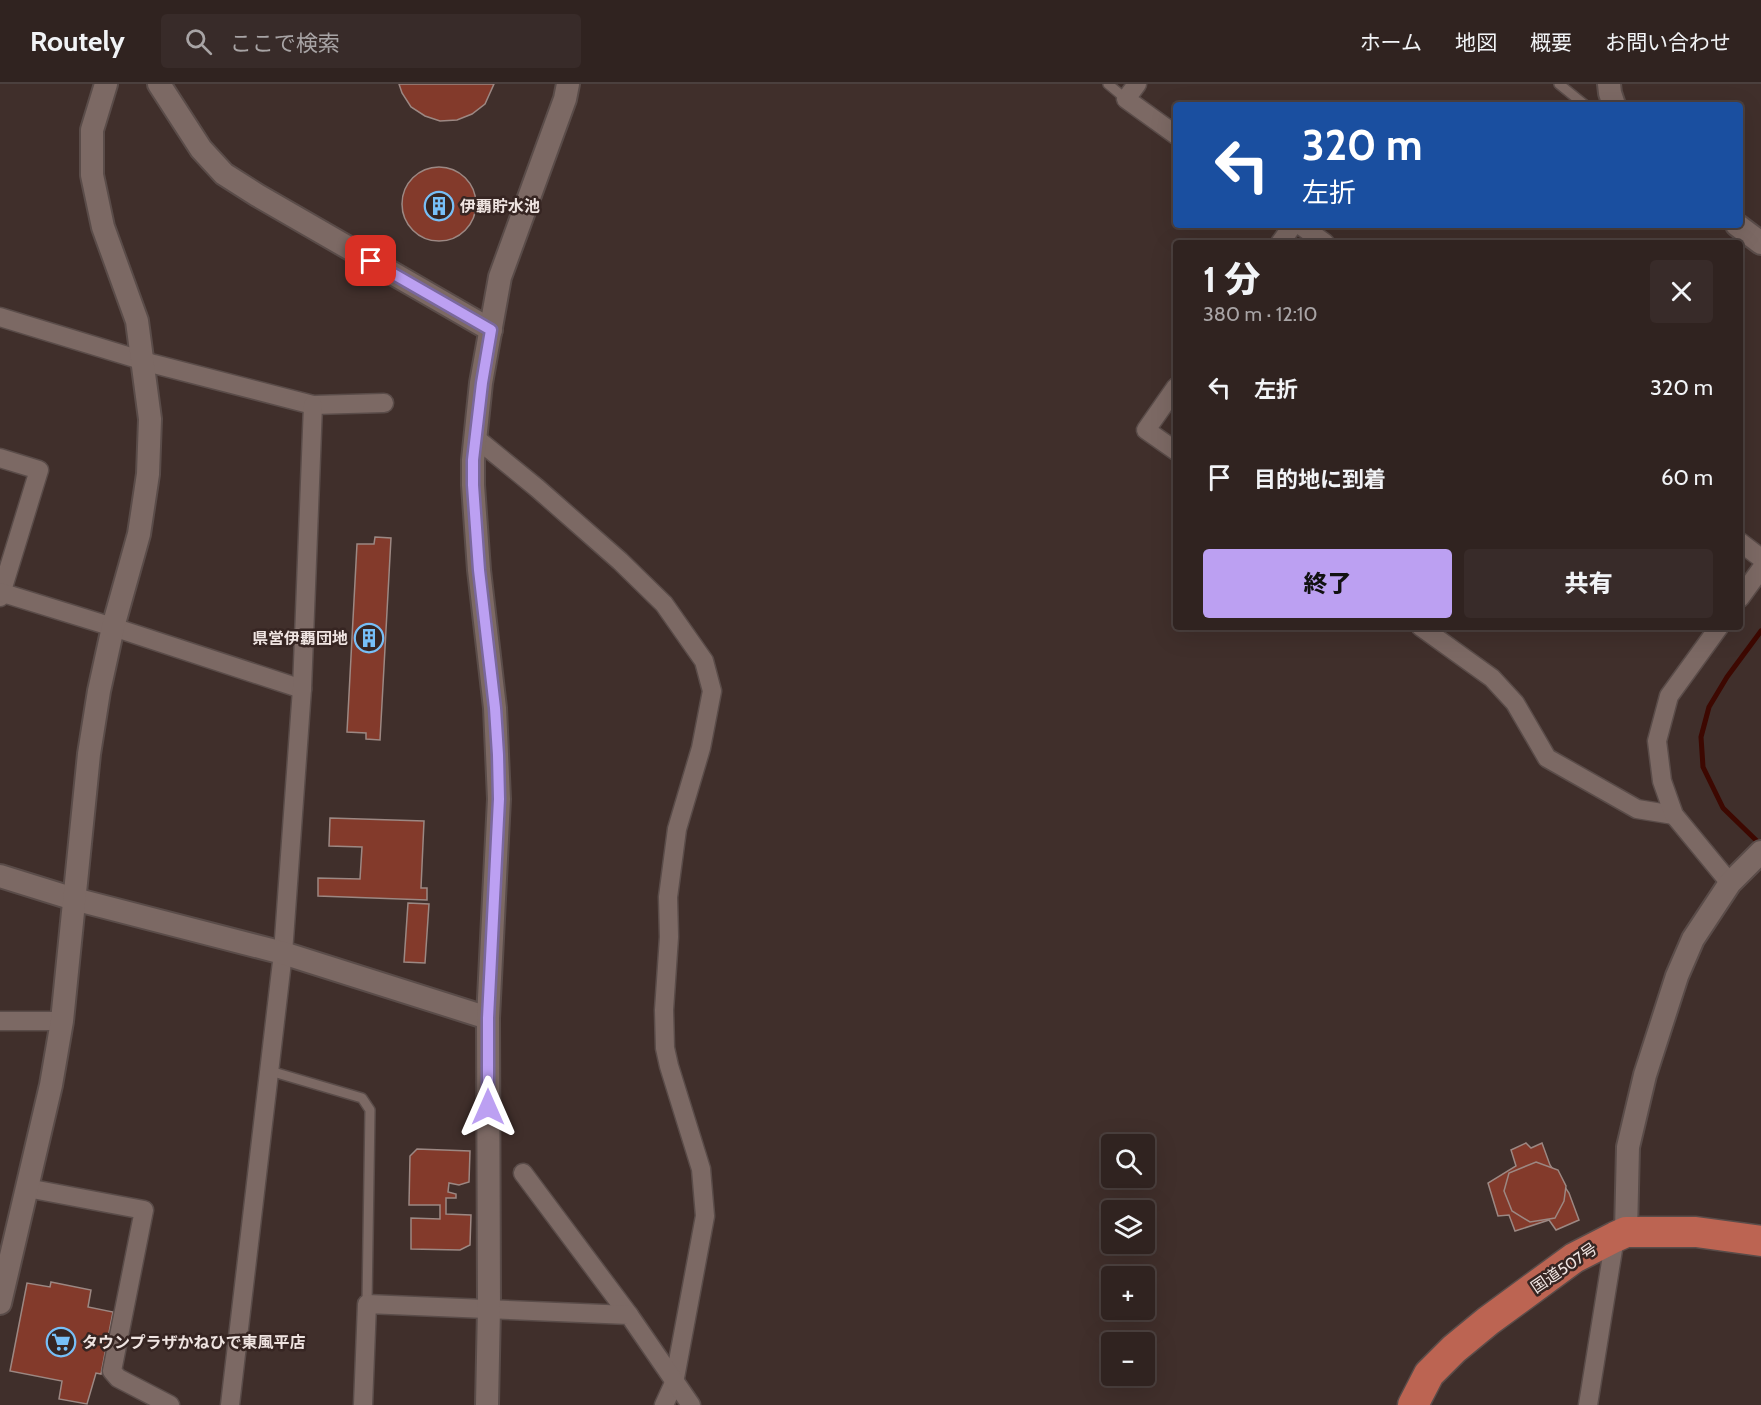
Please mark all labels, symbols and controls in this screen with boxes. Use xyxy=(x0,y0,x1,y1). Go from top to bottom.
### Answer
search box xyxy=(161,14,581,68)
text: Routely xyxy=(30,24,125,58)
icon: search xyxy=(182,25,215,58)
text: ここで検索 xyxy=(230,30,340,57)
text: ホーム xyxy=(1360,30,1422,55)
text: 地図 xyxy=(1455,30,1497,55)
text: 概要 xyxy=(1530,30,1572,55)
text: お問い合わせ xyxy=(1605,30,1731,55)
text: 320 m xyxy=(1302,119,1422,171)
icon: left xyxy=(1203,126,1281,204)
text: 左折 xyxy=(1302,176,1356,209)
building icon: 伊覇貯水池 xyxy=(423,190,455,222)
place label: 伊覇貯水池 xyxy=(459,197,540,216)
pin xyxy=(345,235,396,286)
icon: arrive xyxy=(354,244,387,277)
text: 1 分 xyxy=(1203,257,1260,301)
button: close xyxy=(1650,260,1713,323)
text: 380 m · 12:10 xyxy=(1203,302,1317,326)
icon: left xyxy=(1203,371,1236,404)
text: 320 m xyxy=(1650,374,1713,401)
text: 左折 xyxy=(1254,376,1298,403)
icon: arrive xyxy=(1203,461,1236,494)
text: 60 m xyxy=(1661,464,1713,491)
text: 目的地に到着 xyxy=(1254,466,1386,493)
button: 終了 xyxy=(1203,549,1452,618)
button: 共有 xyxy=(1464,549,1713,618)
building icon: 県営伊覇団地 xyxy=(353,622,385,654)
place label: 県営伊覇団地 xyxy=(252,629,348,648)
position arrow xyxy=(456,1075,520,1139)
map controls xyxy=(1101,1134,1155,1386)
button: search xyxy=(1101,1134,1155,1188)
button: layers xyxy=(1101,1200,1155,1254)
street label: 国道507号 xyxy=(1527,1239,1601,1297)
button: + xyxy=(1101,1266,1155,1320)
supermarket icon: タウンプラザかねひで東風平店 xyxy=(45,1326,77,1358)
button: − xyxy=(1101,1332,1155,1386)
place label: タウンプラザかねひで東風平店 xyxy=(82,1333,306,1352)

